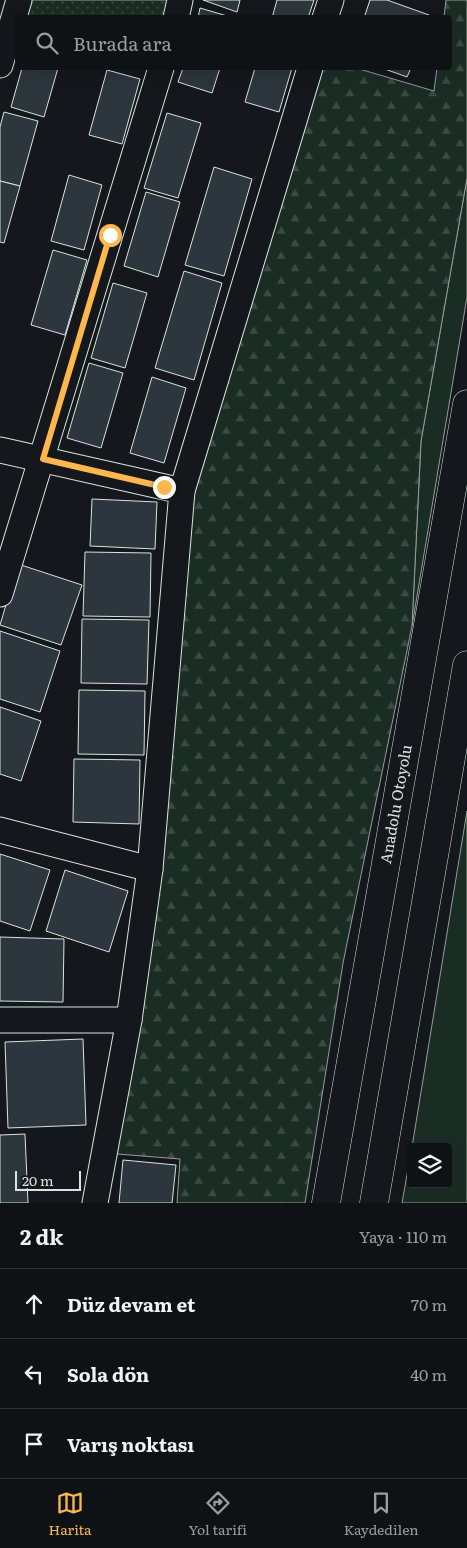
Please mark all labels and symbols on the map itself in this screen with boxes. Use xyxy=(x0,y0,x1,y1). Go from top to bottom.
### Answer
route start xyxy=(99,224,122,247)
route end xyxy=(153,476,176,499)
street label: Anadolu Otoyolu xyxy=(373,742,417,865)
scale bar xyxy=(15,1168,81,1191)

